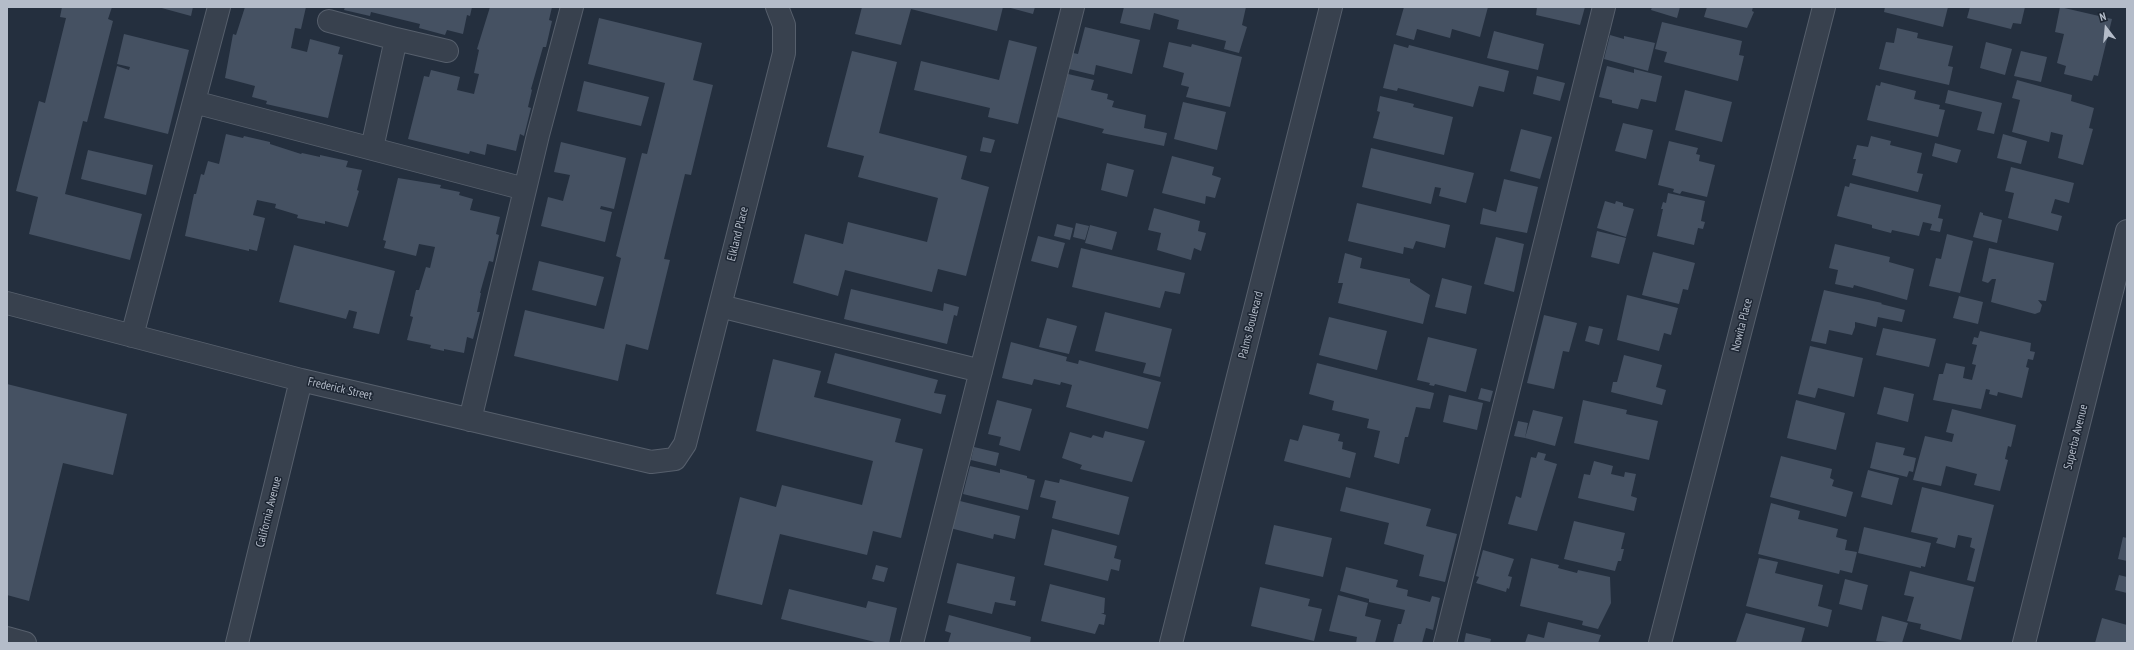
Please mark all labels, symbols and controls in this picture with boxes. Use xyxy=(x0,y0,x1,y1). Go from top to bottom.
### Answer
north arrow xyxy=(2086,8,2126,48)
text: N xyxy=(2098,9,2107,24)
street label: Elkland Place xyxy=(724,205,752,263)
street label: Palms Boulevard xyxy=(1236,290,1266,360)
street label: Nowita Place xyxy=(1728,297,1756,353)
street label: Frederick Street xyxy=(306,375,374,403)
street label: Superba Avenue xyxy=(2061,403,2091,471)
street label: California Avenue xyxy=(253,475,285,549)

